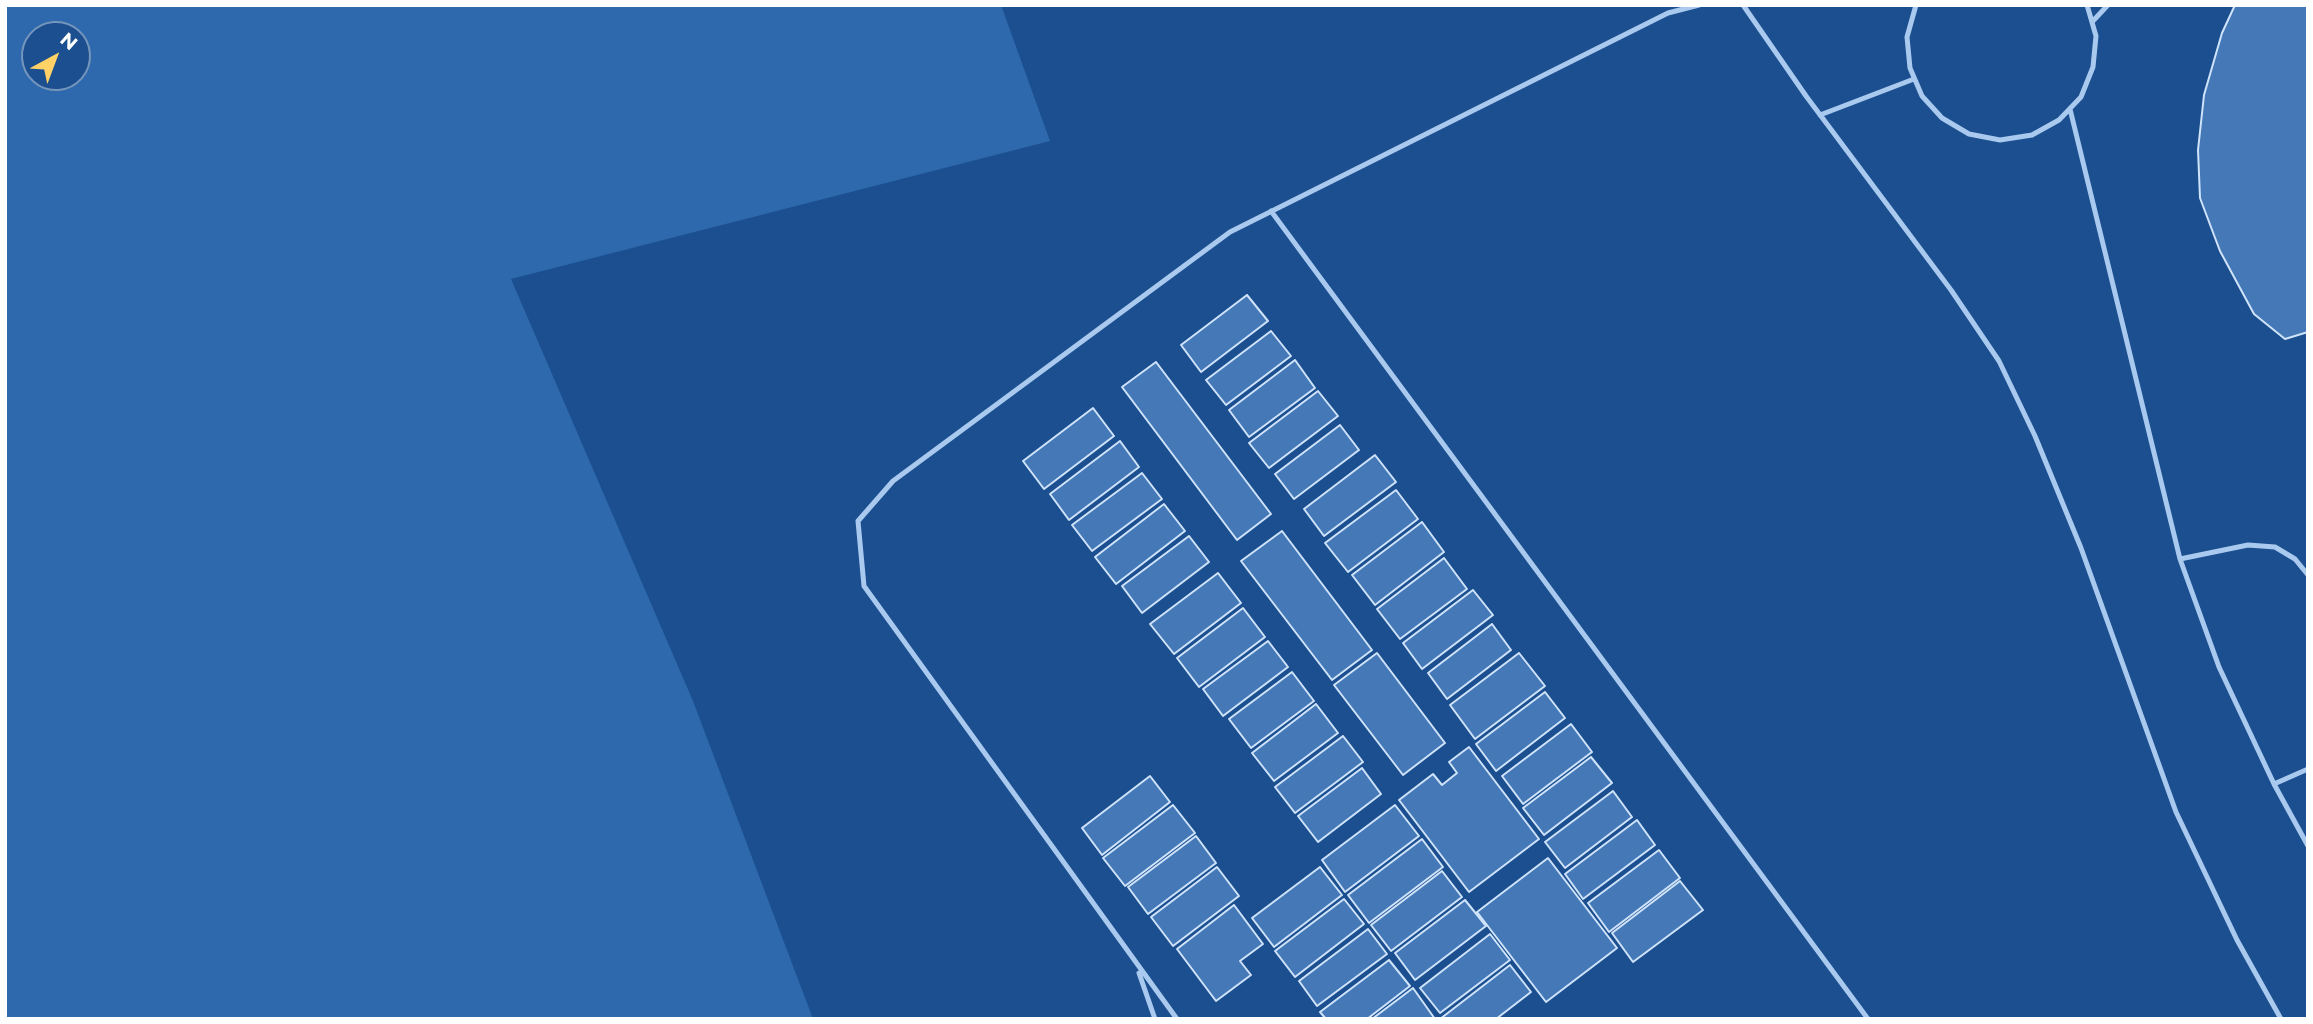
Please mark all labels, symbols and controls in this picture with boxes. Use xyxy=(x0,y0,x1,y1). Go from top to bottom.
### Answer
north arrow xyxy=(21,21,91,91)
text: N xyxy=(55,28,82,55)

